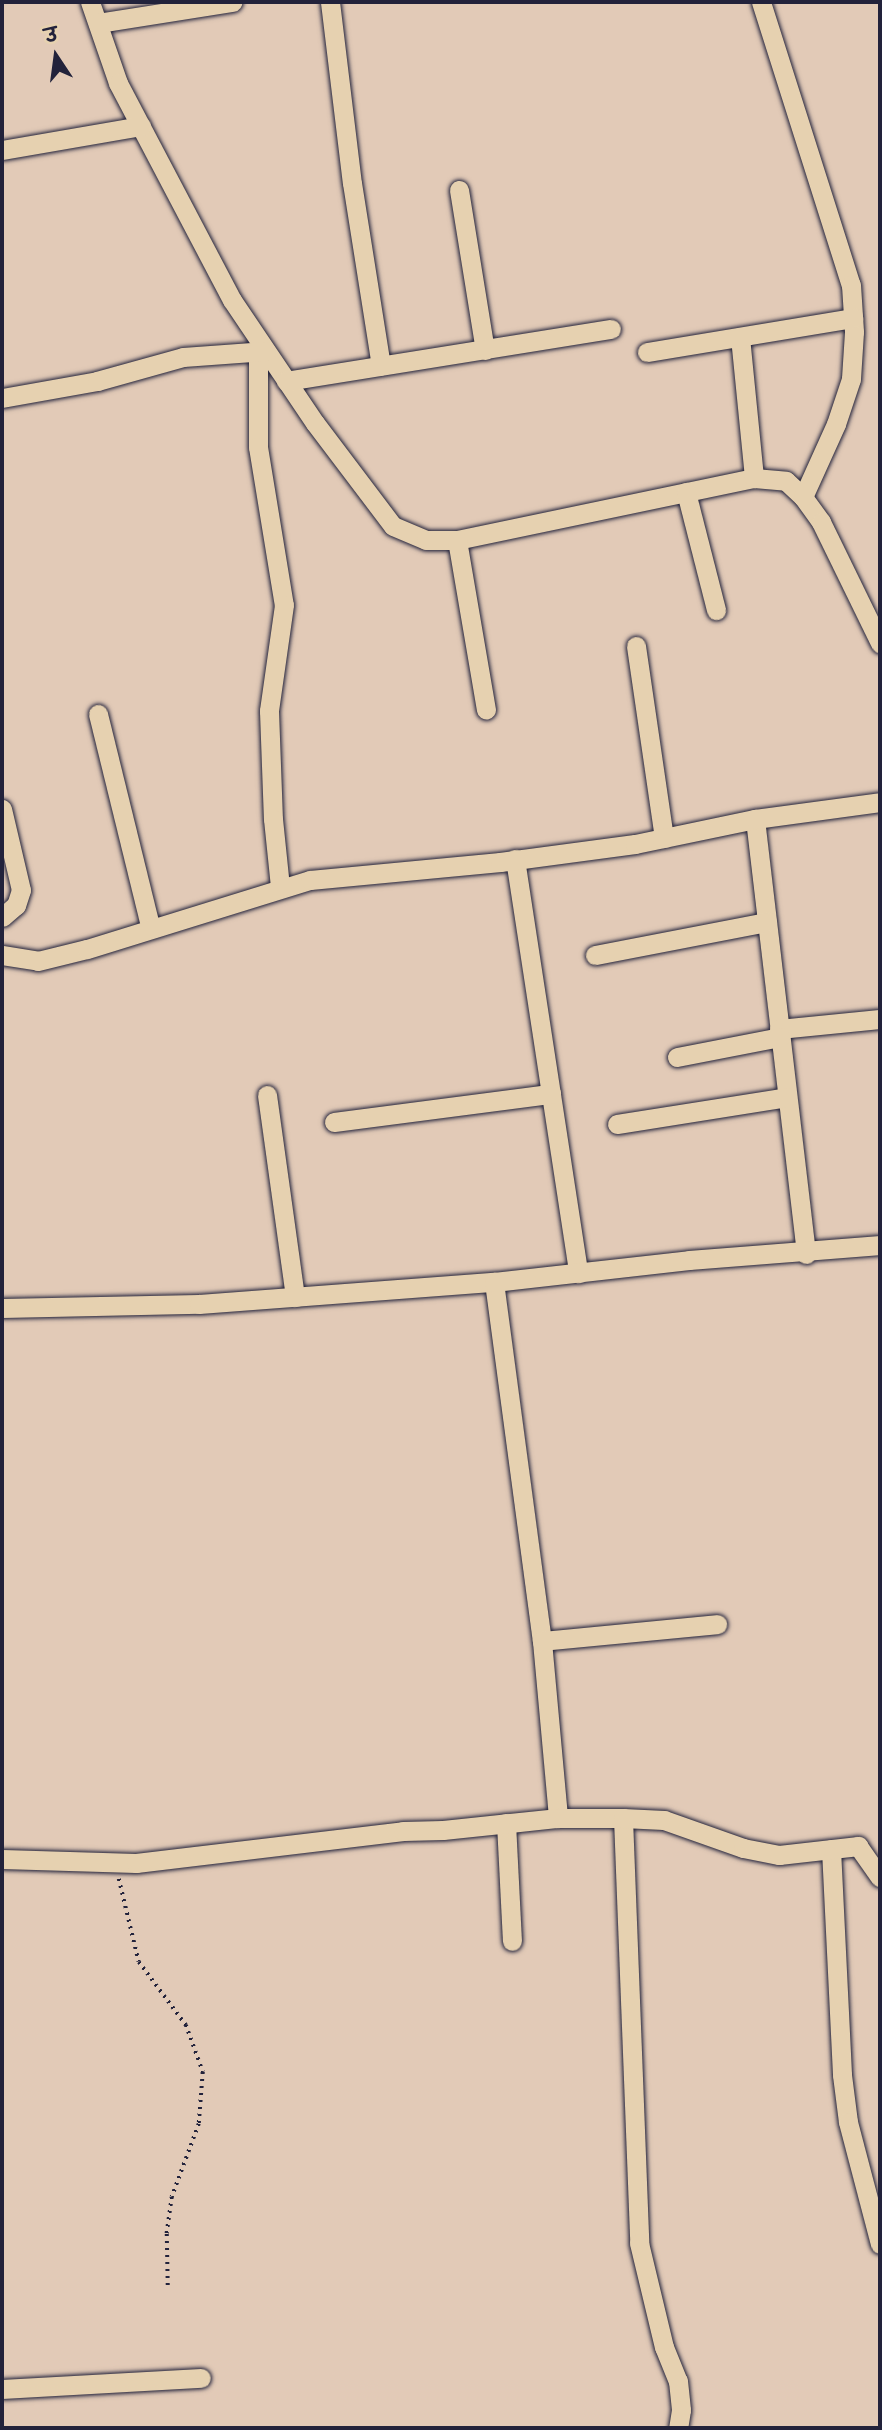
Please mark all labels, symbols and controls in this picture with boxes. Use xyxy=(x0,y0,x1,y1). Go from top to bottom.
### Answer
text: उ xyxy=(41,18,61,53)
north arrow xyxy=(21,21,91,91)

